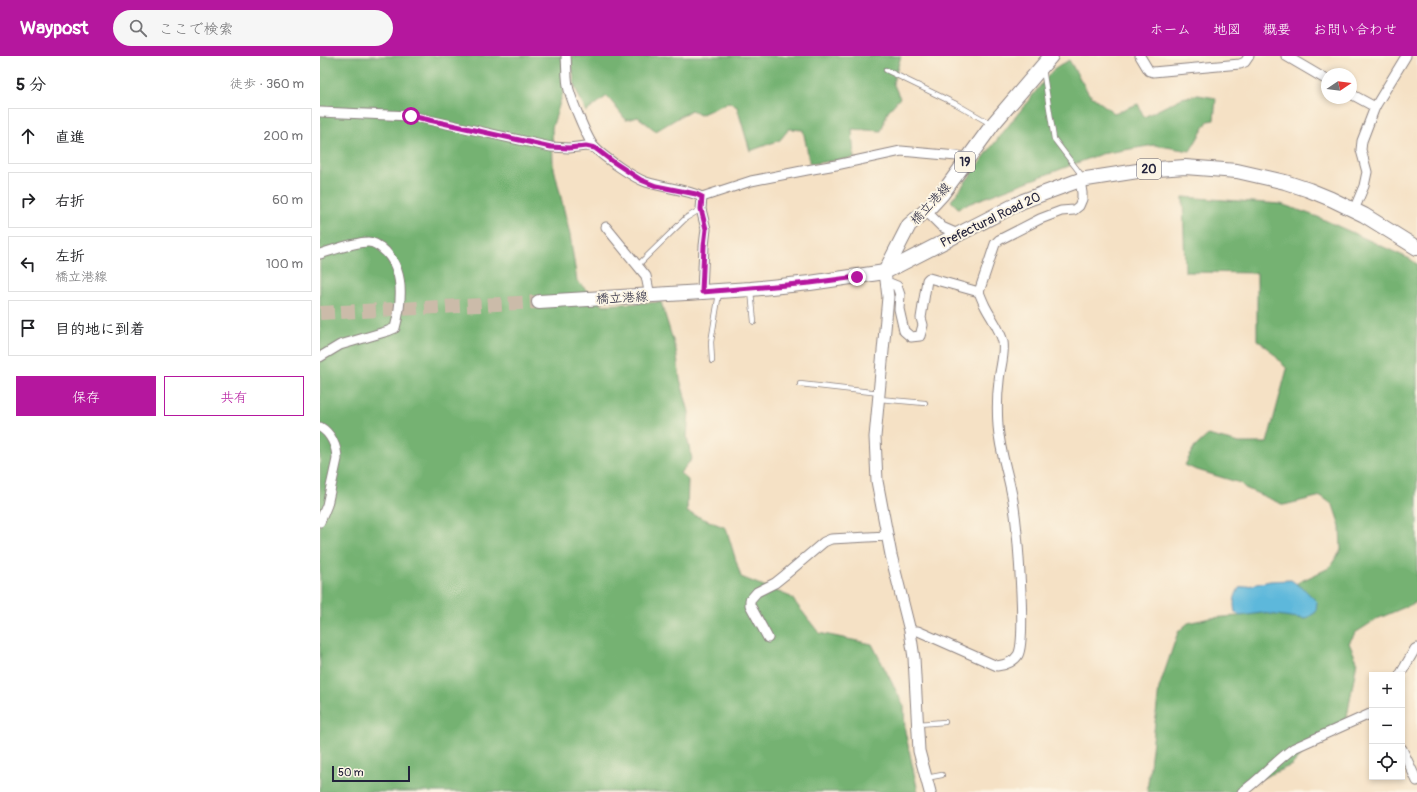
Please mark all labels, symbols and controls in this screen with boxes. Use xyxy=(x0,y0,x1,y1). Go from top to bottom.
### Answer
search box xyxy=(113,10,393,46)
text: Waypost xyxy=(20,16,89,40)
icon: search xyxy=(127,17,149,39)
text: ここで検索 xyxy=(159,20,234,39)
text: ホーム xyxy=(1150,21,1191,38)
text: 地図 xyxy=(1213,21,1241,38)
text: 概要 xyxy=(1263,21,1291,38)
text: お問い合わせ xyxy=(1313,21,1397,38)
north arrow xyxy=(1321,68,1357,104)
text: 5 分 xyxy=(16,74,46,95)
text: 徒歩 · 360 m xyxy=(230,76,304,92)
route start xyxy=(402,107,420,125)
icon: ahead xyxy=(17,125,39,147)
text: 直進 xyxy=(55,128,85,147)
text: 200 m xyxy=(264,128,303,144)
road number: 19 xyxy=(955,152,975,172)
road number: 20 xyxy=(1137,159,1161,179)
street label: 橋立港線 xyxy=(907,178,955,228)
icon: right xyxy=(17,189,39,211)
street label: Prefectural Road 20 xyxy=(938,189,1043,251)
text: 右折 xyxy=(55,192,85,211)
text: 60 m xyxy=(272,192,303,208)
text: 左折 xyxy=(55,247,85,266)
icon: left xyxy=(17,253,39,275)
text: 100 m xyxy=(266,256,303,272)
route end xyxy=(848,268,866,286)
text: 橋立港線 xyxy=(55,269,107,285)
street label: 橋立港線 xyxy=(596,289,649,307)
icon: arrive xyxy=(17,317,39,339)
text: 目的地に到着 xyxy=(55,320,145,339)
button: 保存 xyxy=(16,376,156,416)
button: 共有 xyxy=(164,376,304,416)
map controls xyxy=(1369,672,1405,780)
button: + xyxy=(1369,672,1405,708)
button: − xyxy=(1369,708,1405,744)
button: locate xyxy=(1369,744,1405,780)
scale bar xyxy=(332,764,410,783)
text: 50 m xyxy=(338,766,364,779)

